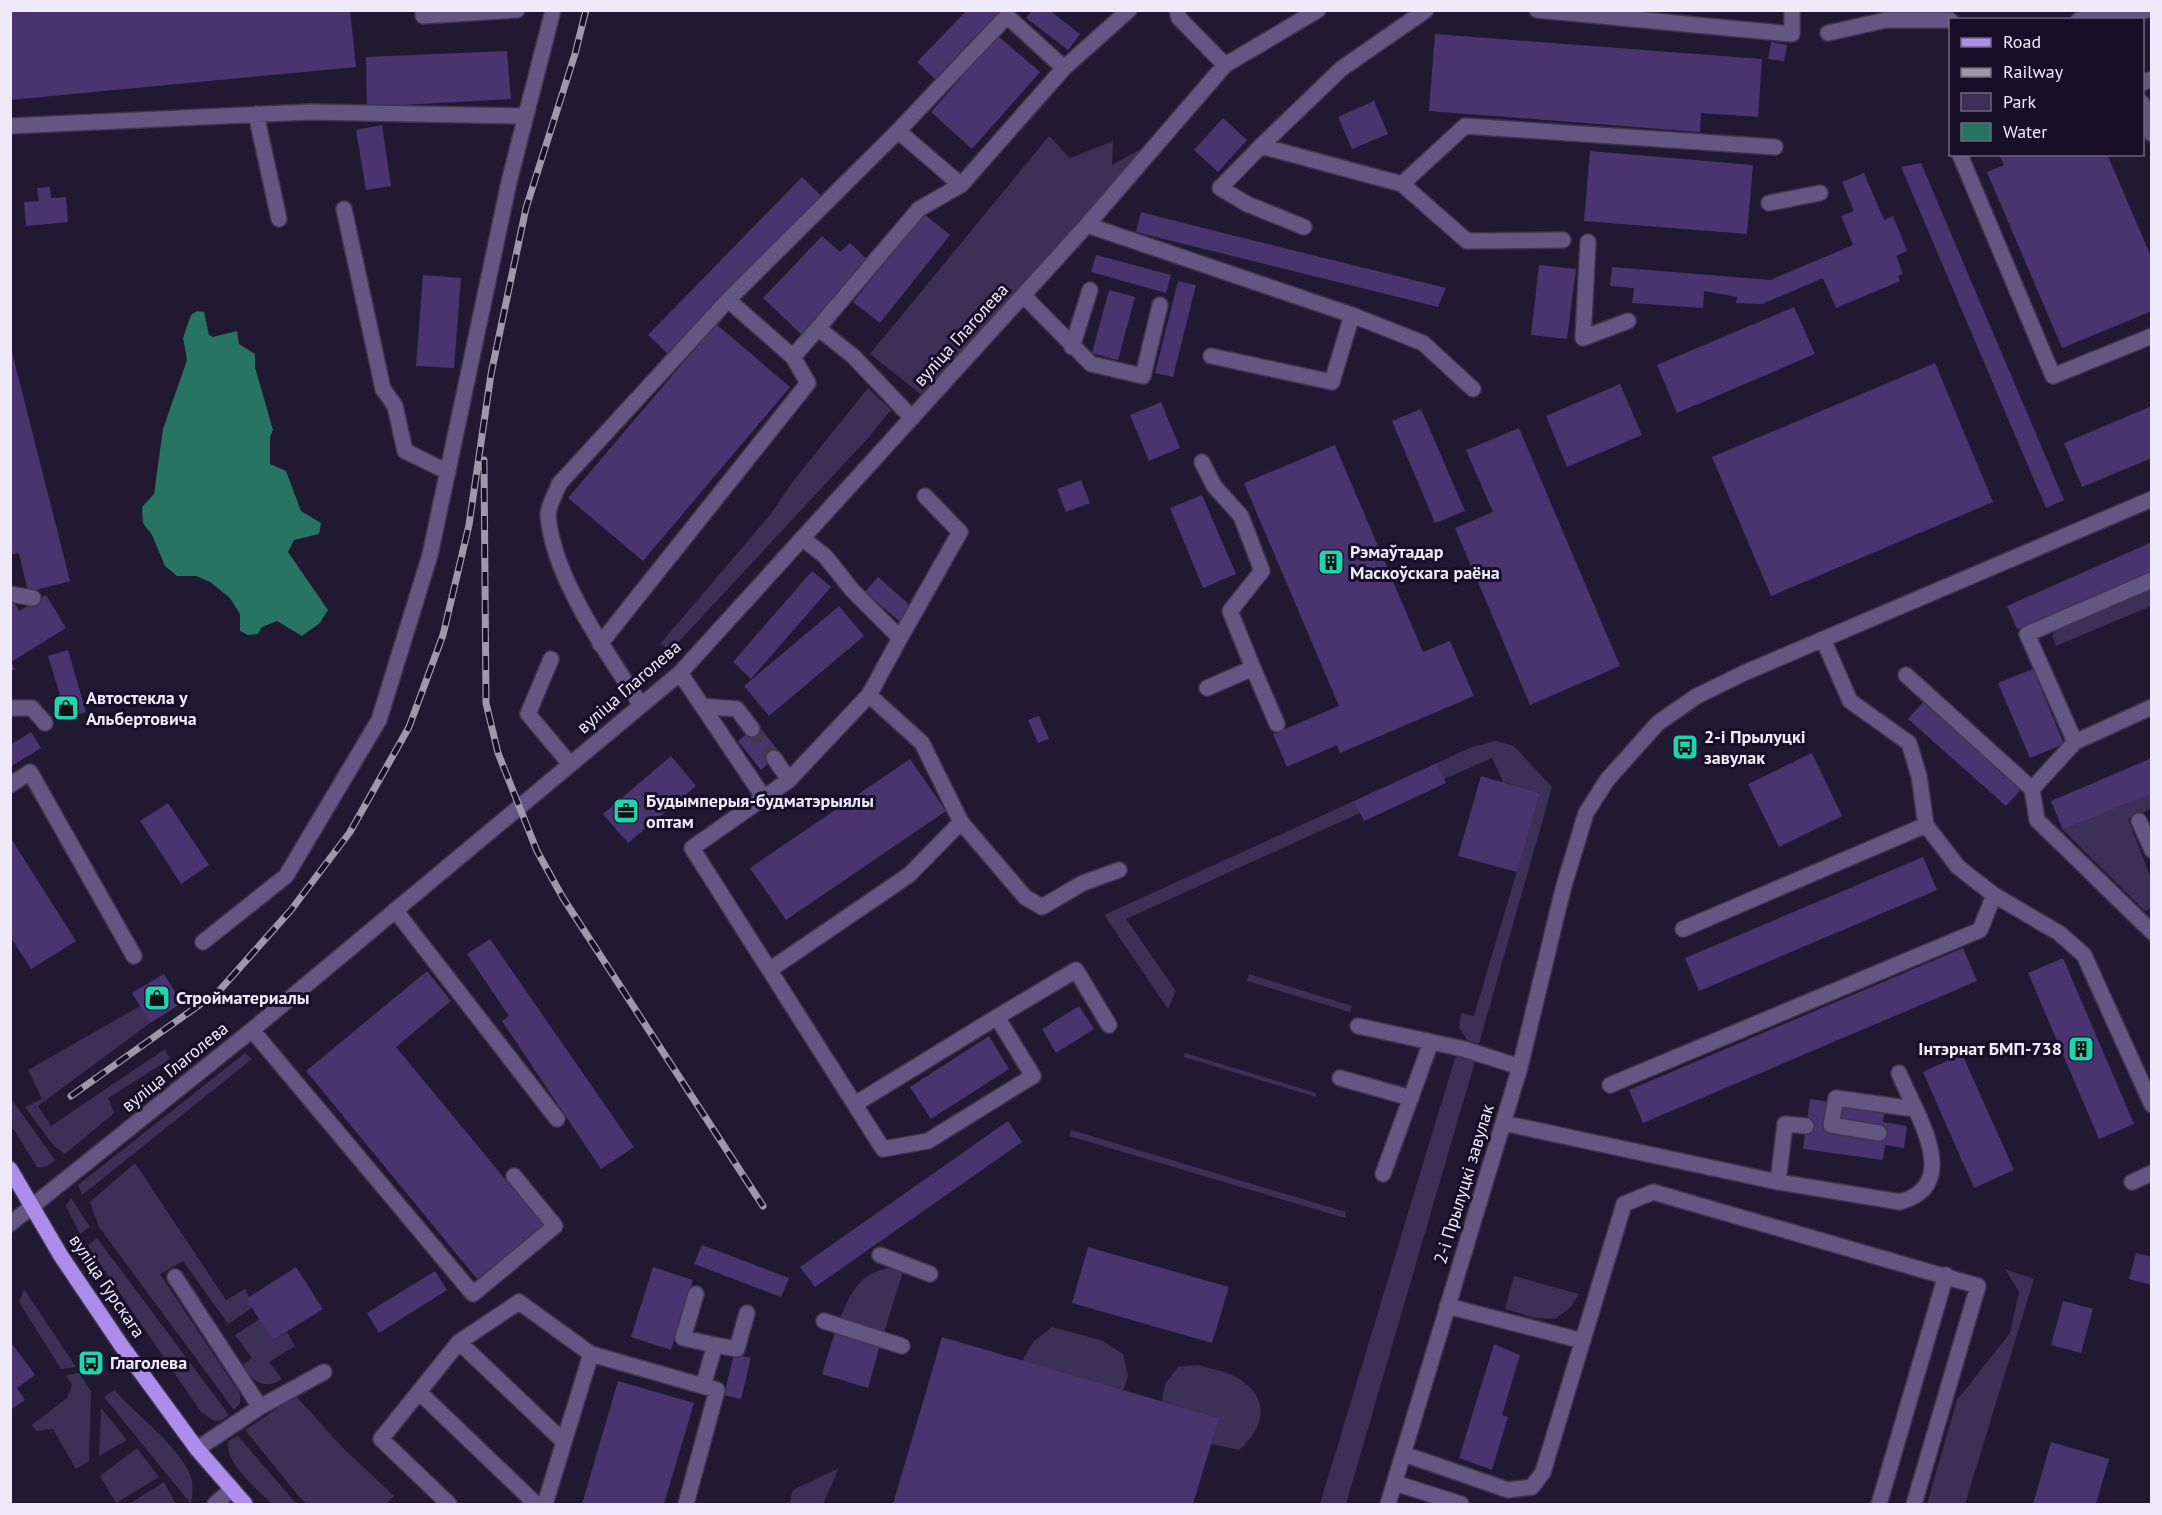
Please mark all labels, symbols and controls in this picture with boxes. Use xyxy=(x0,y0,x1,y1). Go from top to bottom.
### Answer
legend xyxy=(1949,18,2144,156)
text: Road xyxy=(2003,30,2041,53)
text: Railway xyxy=(2003,60,2064,83)
text: Park xyxy=(2003,90,2036,113)
text: Water xyxy=(2003,120,2047,143)
street label: вуліца Глаголева xyxy=(908,278,1013,391)
place label: Рэмаўтадар Маскоўскага раёна xyxy=(1350,540,1500,584)
building icon: Рэмаўтадар Маскоўскага раёна xyxy=(1316,547,1346,577)
street label: вуліца Глаголева xyxy=(572,635,686,738)
place label: Автостекла у Альбертовича xyxy=(86,686,197,730)
shop icon: Автостекла у Альбертовича xyxy=(51,693,81,723)
place label: 2-і Прылуцкі завулак xyxy=(1704,725,1806,769)
bus stop icon: 2-і Прылуцкі завулак xyxy=(1670,732,1700,762)
place label: Будымперыя-будматэрыялы оптам xyxy=(646,789,874,833)
office icon: Будымперыя-будматэрыялы оптам xyxy=(611,796,641,826)
shop icon: Стройматериалы xyxy=(142,983,172,1013)
place label: Стройматериалы xyxy=(176,986,309,1009)
street label: вуліца Глаголева xyxy=(117,1017,233,1117)
building icon: Інтэрнат БМП-738 xyxy=(2066,1034,2096,1064)
place label: Інтэрнат БМП-738 xyxy=(1918,1037,2062,1060)
street label: 2-і Прылуцкі завулак xyxy=(1428,1101,1499,1266)
street label: вуліца Гурскага xyxy=(64,1230,150,1342)
bus stop icon: Глаголева xyxy=(76,1348,106,1378)
place label: Глаголева xyxy=(110,1351,187,1374)

